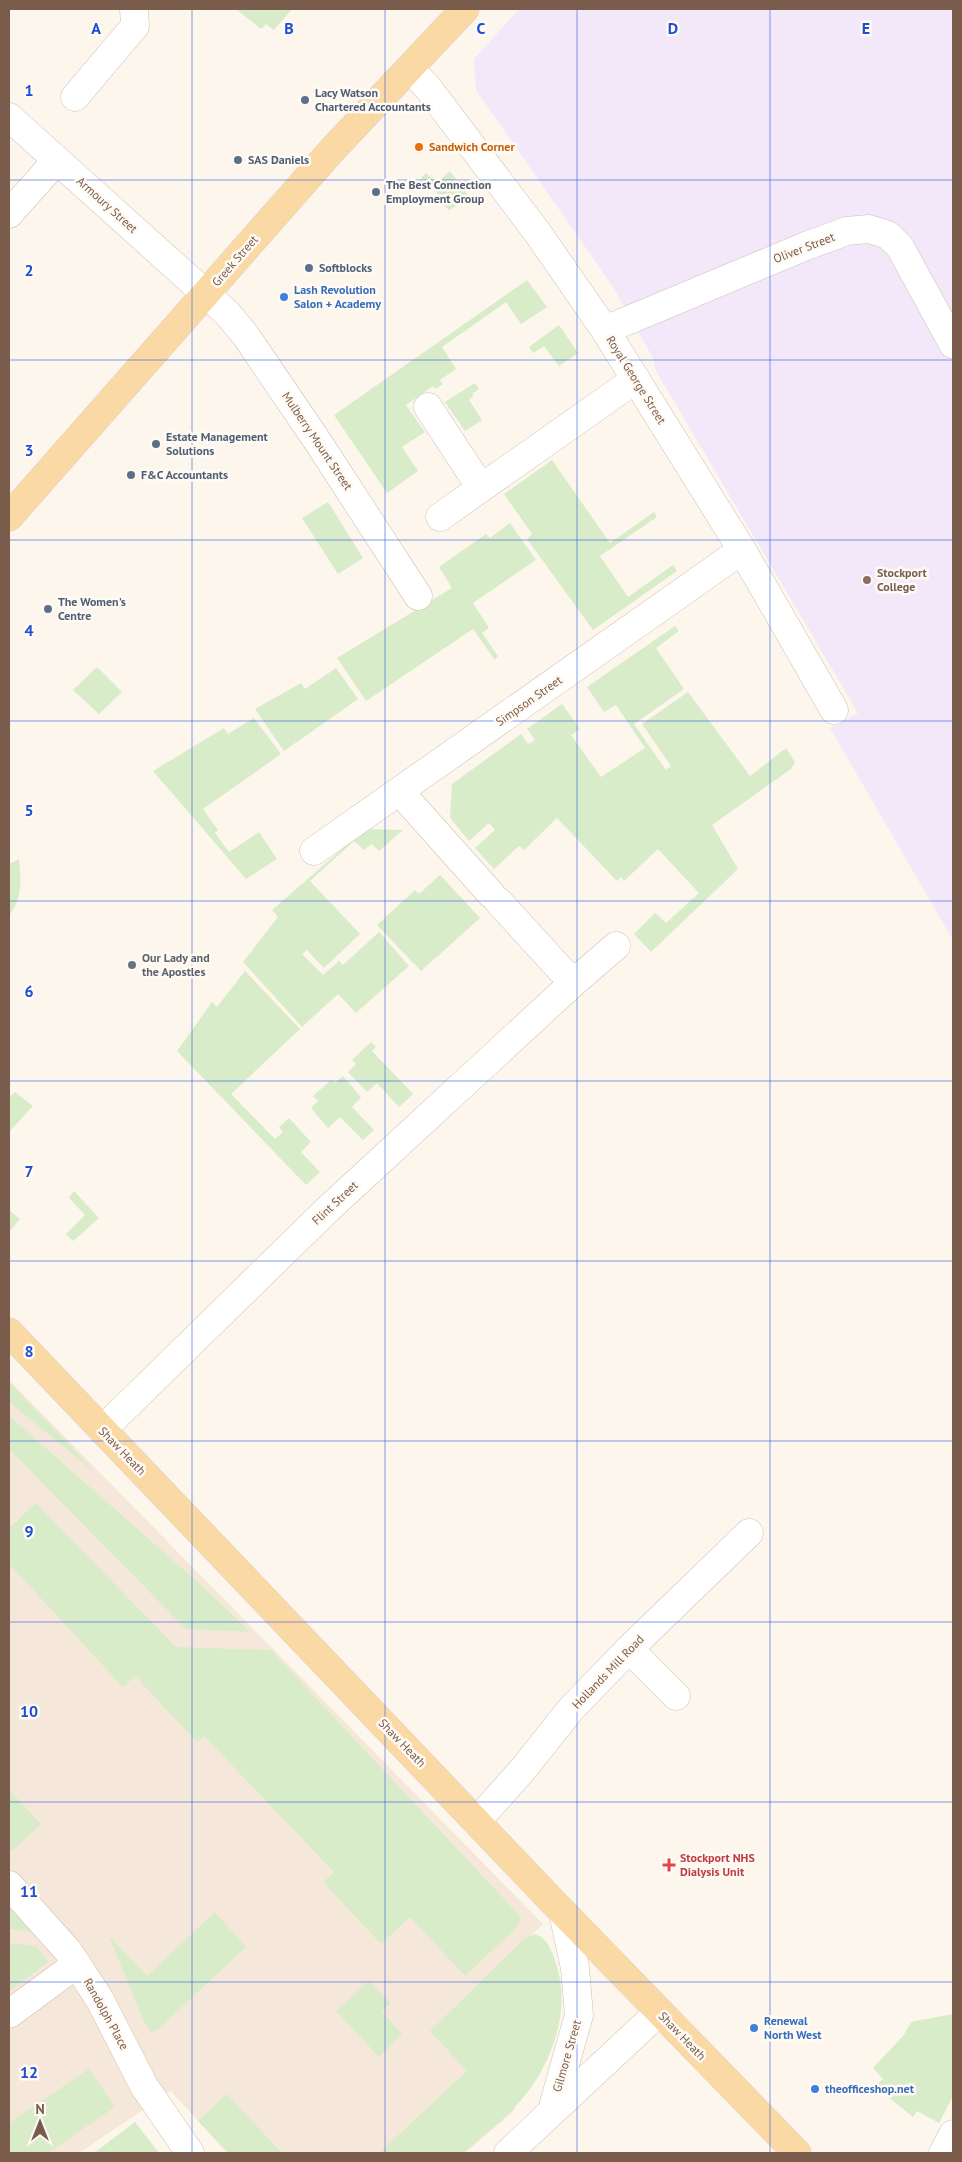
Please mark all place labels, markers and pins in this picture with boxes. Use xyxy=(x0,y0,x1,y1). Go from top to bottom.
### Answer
place label: Lacy Watson Chartered Accountants xyxy=(315,85,431,114)
marker: Lacy Watson Chartered Accountants xyxy=(299,94,311,106)
place label: Sandwich Corner xyxy=(429,139,515,154)
marker: Sandwich Corner xyxy=(413,141,425,153)
place label: SAS Daniels xyxy=(248,152,309,167)
marker: SAS Daniels xyxy=(232,154,244,166)
place label: The Best Connection Employment Group xyxy=(386,177,491,206)
marker: The Best Connection Employment Group xyxy=(370,186,382,198)
place label: Softblocks xyxy=(319,260,372,275)
marker: Softblocks xyxy=(303,262,315,274)
place label: Lash Revolution Salon + Academy xyxy=(294,282,381,311)
marker: Lash Revolution Salon + Academy xyxy=(278,291,290,303)
place label: Estate Management Solutions xyxy=(166,429,269,458)
marker: Estate Management Solutions xyxy=(150,438,162,450)
place label: F&C Accountants xyxy=(141,467,228,482)
marker: F&C Accountants xyxy=(125,469,137,481)
place label: Stockport College xyxy=(877,565,928,594)
marker: Stockport College xyxy=(861,574,873,586)
place label: The Women's Centre xyxy=(58,594,126,623)
marker: The Women's Centre xyxy=(42,603,54,615)
place label: Our Lady and the Apostles xyxy=(142,950,210,979)
marker: Our Lady and the Apostles xyxy=(126,959,138,971)
place label: Stockport NHS Dialysis Unit xyxy=(680,1850,755,1879)
marker: Stockport NHS Dialysis Unit xyxy=(662,1858,676,1872)
place label: Renewal North West xyxy=(764,2013,822,2042)
marker: Renewal North West xyxy=(748,2022,760,2034)
place label: theofficeshop.net xyxy=(825,2081,915,2096)
marker: theofficeshop.net xyxy=(809,2083,821,2095)

